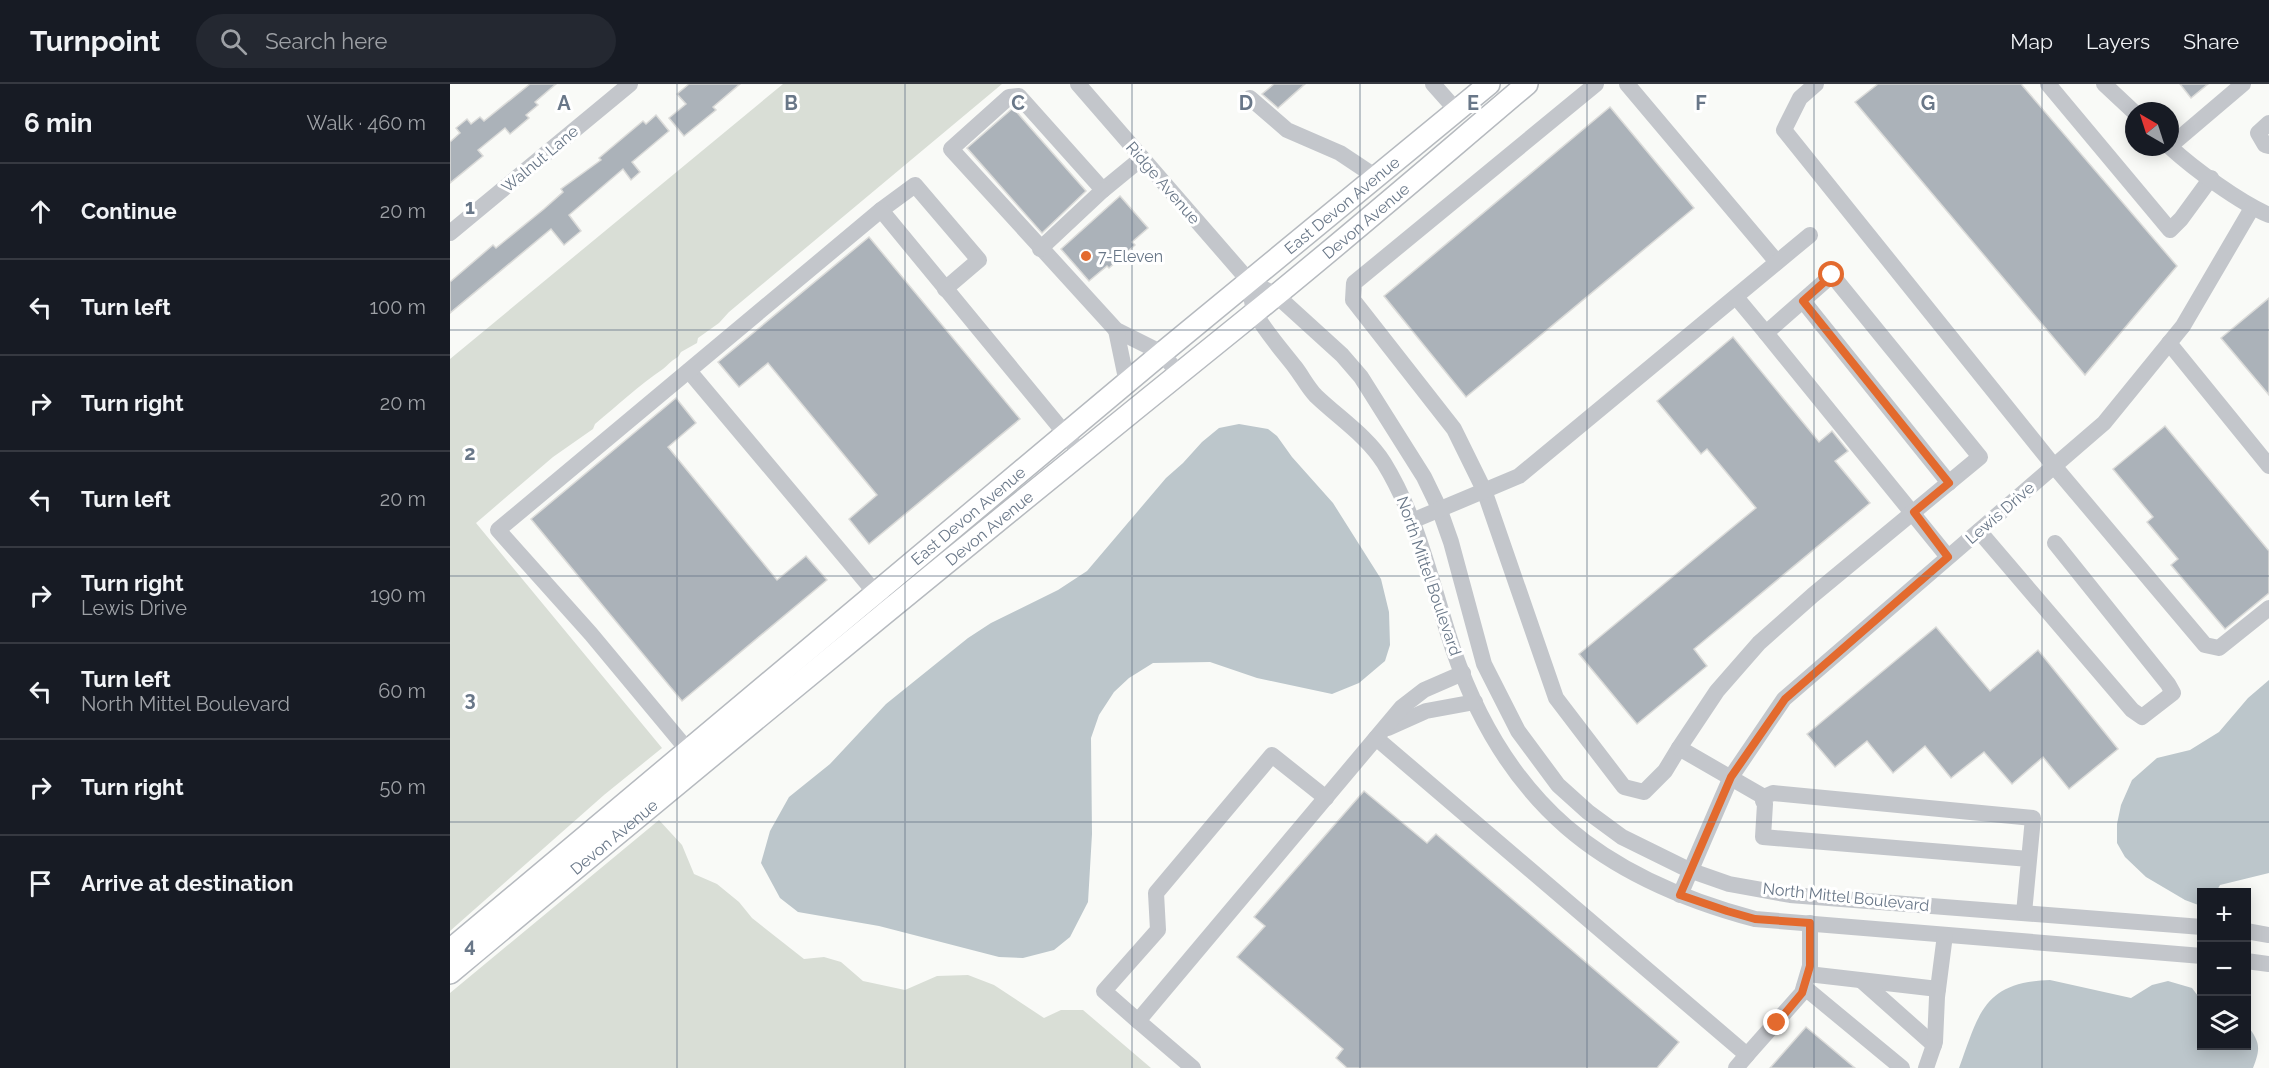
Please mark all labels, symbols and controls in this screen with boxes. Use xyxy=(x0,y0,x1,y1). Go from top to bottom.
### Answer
search box xyxy=(196,14,616,68)
text: Turnpoint xyxy=(30,25,160,58)
icon: search xyxy=(217,25,250,58)
text: Search here xyxy=(265,28,387,54)
text: Map xyxy=(2010,29,2053,54)
text: Layers xyxy=(2086,29,2150,54)
text: Share xyxy=(2183,29,2239,54)
text: A xyxy=(557,91,571,115)
text: B xyxy=(784,91,798,115)
text: C xyxy=(1011,91,1025,115)
text: D xyxy=(1239,91,1253,115)
text: E xyxy=(1467,91,1479,115)
text: F xyxy=(1695,91,1707,115)
text: G xyxy=(1921,91,1935,115)
north arrow xyxy=(2125,102,2179,156)
text: 6 min xyxy=(24,108,93,138)
text: Walk · 460 m xyxy=(307,111,426,135)
street label: Walnut Lane xyxy=(498,122,582,196)
street label: Ridge Avenue xyxy=(1122,138,1204,228)
street label: East Devon Avenue xyxy=(1280,152,1404,258)
street label: Devon Avenue xyxy=(1317,179,1413,263)
icon: ahead xyxy=(24,195,57,228)
text: 1 xyxy=(465,195,475,219)
text: Continue xyxy=(81,198,177,224)
text: 20 m xyxy=(380,199,426,223)
place label: 7-Eleven xyxy=(1098,247,1163,266)
marker: 7-Eleven xyxy=(1079,249,1093,263)
route start xyxy=(1818,261,1844,287)
icon: left xyxy=(24,291,57,324)
text: Turn left xyxy=(81,294,171,320)
text: 100 m xyxy=(369,295,426,319)
icon: right xyxy=(24,387,57,420)
text: Turn right xyxy=(81,390,184,416)
text: 20 m xyxy=(380,391,426,415)
text: 2 xyxy=(464,441,476,465)
street label: East Devon Avenue xyxy=(907,462,1029,568)
street label: Lewis Drive xyxy=(1962,478,2038,548)
icon: left xyxy=(24,483,57,516)
text: Turn left xyxy=(81,486,171,512)
text: 20 m xyxy=(380,487,426,511)
street label: Devon Avenue xyxy=(941,487,1037,569)
street label: North Mittel Boulevard xyxy=(1393,494,1465,658)
text: Turn right xyxy=(81,570,184,596)
icon: right xyxy=(24,579,57,612)
text: 190 m xyxy=(370,583,426,607)
text: Lewis Drive xyxy=(81,596,187,620)
text: Turn left xyxy=(81,666,171,692)
icon: left xyxy=(24,675,57,708)
text: 60 m xyxy=(378,679,426,703)
text: 3 xyxy=(464,687,476,711)
text: North Mittel Boulevard xyxy=(81,692,290,716)
icon: right xyxy=(24,771,57,804)
text: Turn right xyxy=(81,774,184,800)
text: 50 m xyxy=(379,775,426,799)
street label: Devon Avenue xyxy=(566,795,661,878)
icon: arrive xyxy=(24,867,57,900)
text: Arrive at destination xyxy=(81,870,294,896)
street label: North Mittel Boulevard xyxy=(1762,879,1930,915)
map controls xyxy=(2197,888,2251,1050)
button: + xyxy=(2197,888,2251,942)
text: 4 xyxy=(464,933,476,957)
button: − xyxy=(2197,942,2251,996)
button: layers xyxy=(2197,996,2251,1050)
route end xyxy=(1763,1009,1789,1035)

